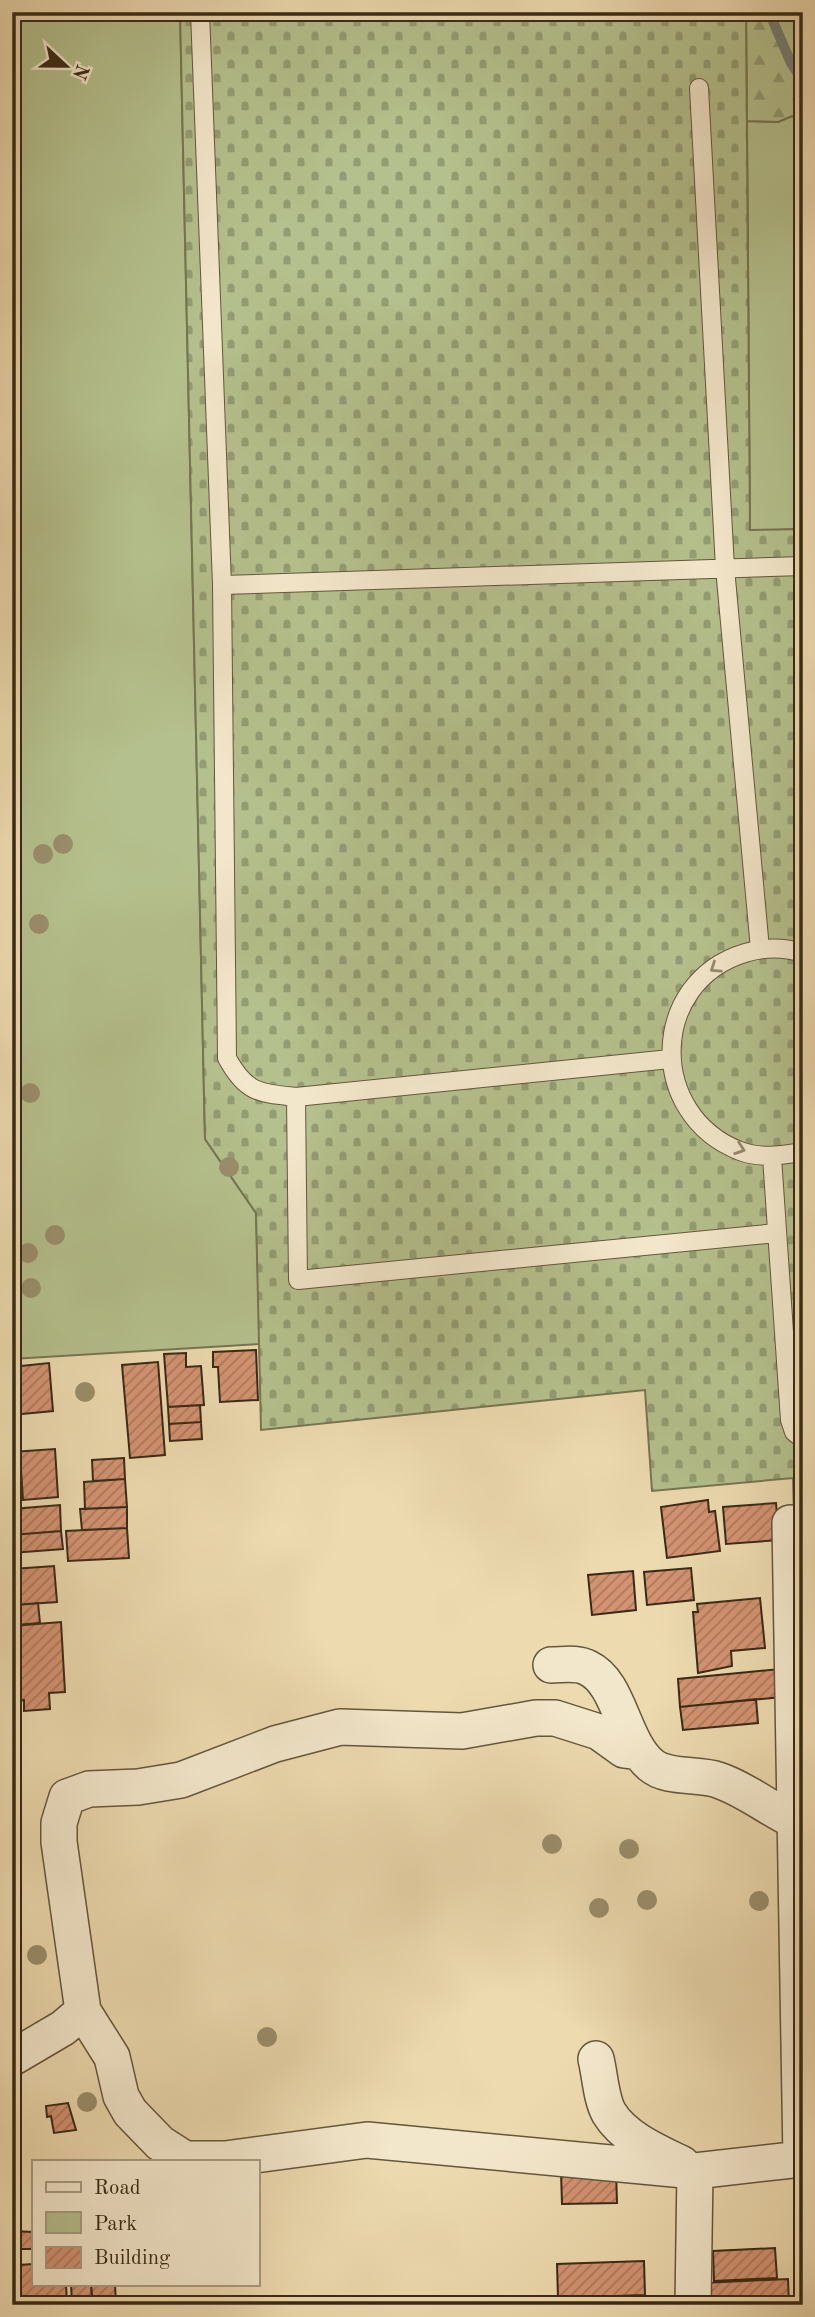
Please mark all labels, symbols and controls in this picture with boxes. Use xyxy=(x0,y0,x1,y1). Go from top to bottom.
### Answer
north arrow xyxy=(32,32,102,102)
text: N xyxy=(68,61,91,82)
one-way arrow xyxy=(710,960,723,972)
one-way arrow xyxy=(733,1141,745,1155)
legend xyxy=(32,2160,259,2286)
text: Road xyxy=(94,2178,141,2199)
text: Park xyxy=(94,2214,137,2235)
text: Building xyxy=(94,2248,171,2269)

